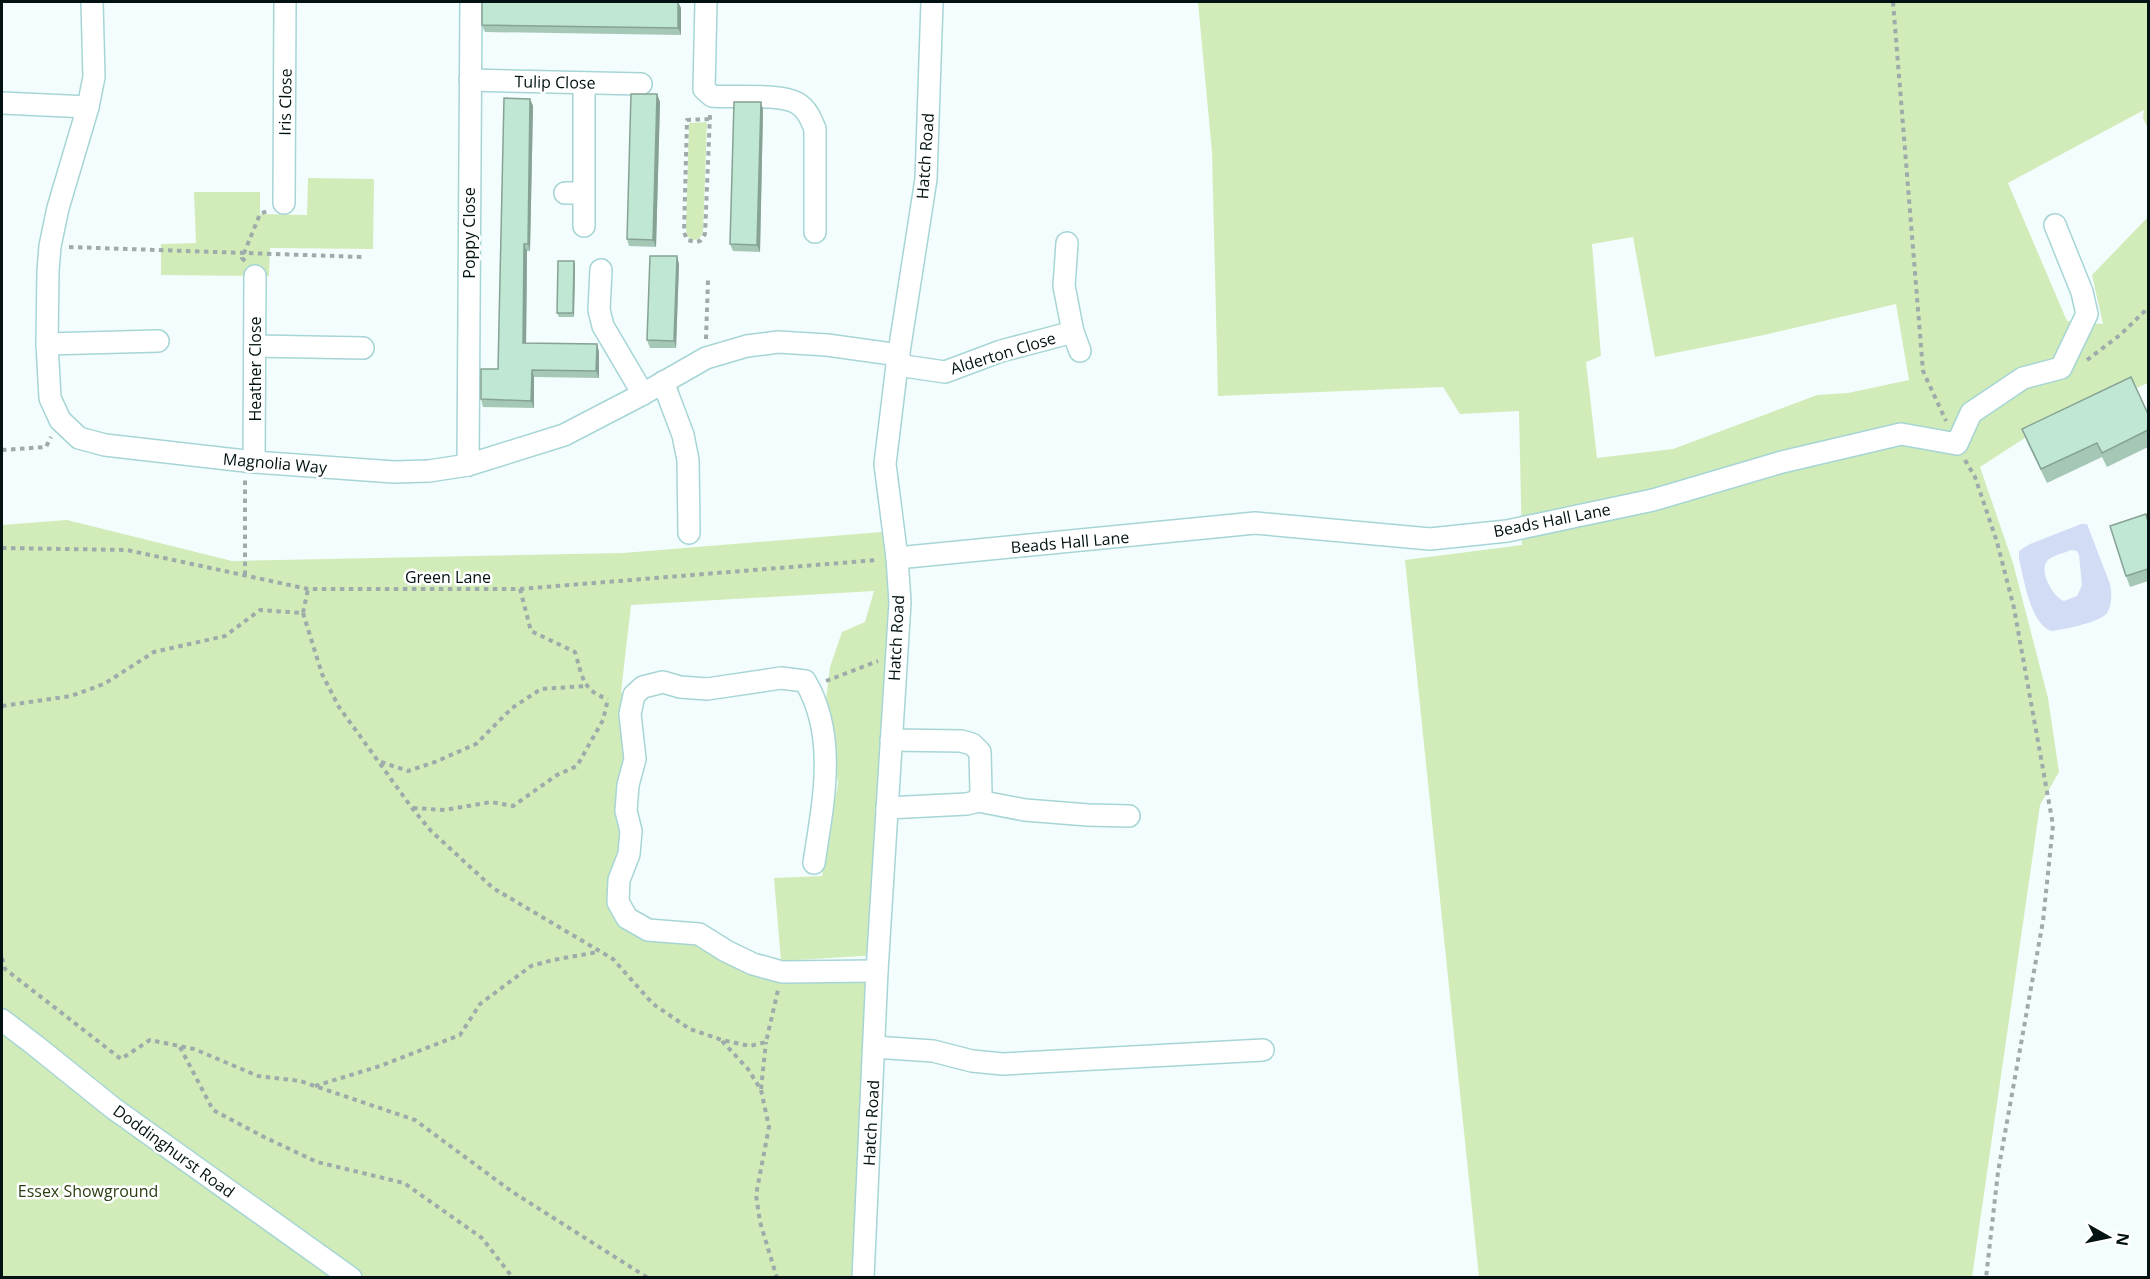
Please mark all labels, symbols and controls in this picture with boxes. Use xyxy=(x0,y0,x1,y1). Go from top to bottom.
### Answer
street label: Iris Close xyxy=(273,68,297,136)
street label: Tulip Close xyxy=(514,70,596,94)
street label: Hatch Road xyxy=(911,112,939,200)
street label: Poppy Close xyxy=(458,187,480,279)
street label: Heather Close xyxy=(244,316,266,422)
street label: Alderton Close xyxy=(948,327,1058,379)
street label: Magnolia Way xyxy=(222,448,329,479)
street label: Beads Hall Lane xyxy=(1492,498,1612,542)
street label: Beads Hall Lane xyxy=(1010,526,1130,558)
street label: Green Lane xyxy=(405,566,491,588)
street label: Hatch Road xyxy=(883,594,909,682)
street label: Hatch Road xyxy=(858,1079,884,1167)
street label: Doddinghurst Road xyxy=(109,1099,239,1203)
park label: Essex Showground xyxy=(18,1180,158,1202)
north arrow xyxy=(2078,1207,2138,1267)
text: N xyxy=(2111,1231,2135,1247)

